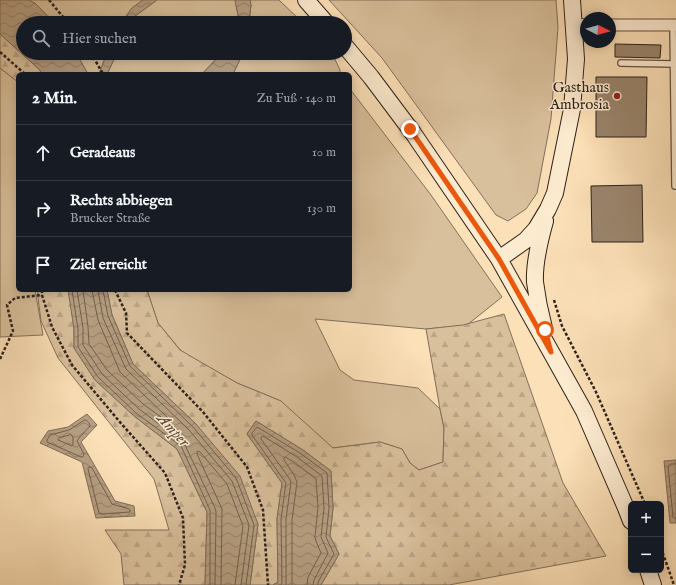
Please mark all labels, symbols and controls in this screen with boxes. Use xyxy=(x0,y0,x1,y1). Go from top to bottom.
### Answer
north arrow xyxy=(580,12,616,48)
search box xyxy=(16,16,352,60)
icon: search xyxy=(30,27,52,49)
text: Hier suchen xyxy=(62,29,137,48)
place label: Gasthaus Ambrosia xyxy=(549,78,610,114)
text: 2 Min. xyxy=(32,88,77,109)
text: Zu Fuß · 140 m xyxy=(257,90,336,107)
marker: Gasthaus Ambrosia xyxy=(612,91,622,101)
route end xyxy=(401,120,419,138)
icon: ahead xyxy=(32,142,54,164)
text: Geradeaus xyxy=(70,143,135,162)
text: 10 m xyxy=(312,144,336,161)
text: Rechts abbiegen xyxy=(70,191,173,210)
icon: right xyxy=(32,198,54,220)
text: 130 m xyxy=(307,200,336,217)
text: Brucker Straße xyxy=(70,210,150,227)
icon: arrive xyxy=(32,254,54,276)
text: Ziel erreicht xyxy=(70,255,147,274)
route start xyxy=(536,321,554,339)
water label: Amper xyxy=(151,408,194,453)
map controls xyxy=(628,501,664,573)
button: + xyxy=(628,501,664,537)
button: − xyxy=(628,537,664,573)

